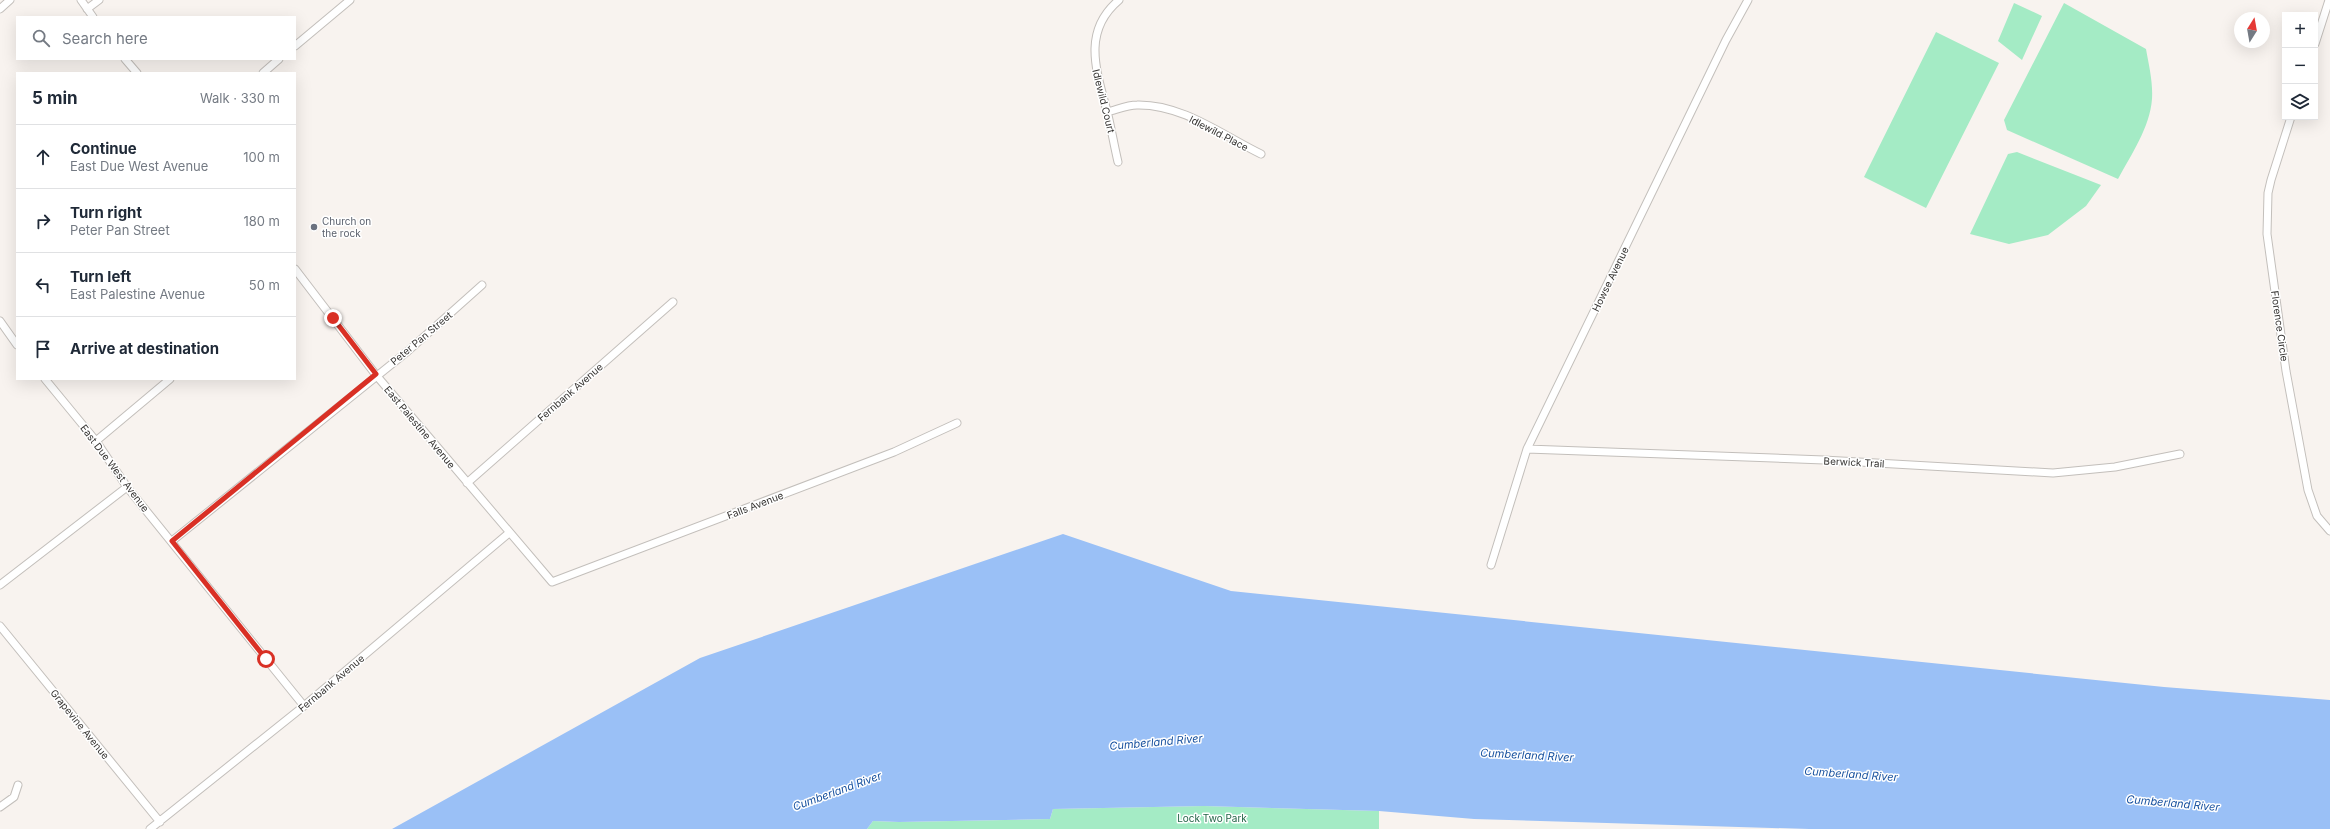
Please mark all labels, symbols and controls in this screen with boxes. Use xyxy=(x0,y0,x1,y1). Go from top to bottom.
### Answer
north arrow xyxy=(2234,12,2270,48)
map controls xyxy=(2282,12,2318,120)
button: + xyxy=(2282,12,2318,48)
search box xyxy=(16,16,296,60)
icon: search xyxy=(30,27,52,49)
text: Search here xyxy=(62,29,148,48)
button: − xyxy=(2282,48,2318,84)
street label: Idlewild Court xyxy=(1090,68,1118,135)
button: layers xyxy=(2282,84,2318,120)
text: 5 min xyxy=(32,88,78,108)
text: Walk · 330 m xyxy=(200,90,280,106)
street label: Idlewild Place xyxy=(1187,113,1251,153)
text: Continue xyxy=(70,139,137,158)
icon: ahead xyxy=(32,146,54,168)
text: 100 m xyxy=(243,149,280,165)
text: East Due West Avenue xyxy=(70,158,208,174)
text: Turn right xyxy=(70,203,142,222)
icon: right xyxy=(32,210,54,232)
text: 180 m xyxy=(243,213,280,229)
place label: Church on the rock xyxy=(322,215,371,239)
text: Peter Pan Street xyxy=(70,222,170,238)
marker: Church on the rock xyxy=(309,222,319,232)
street label: Howse Avenue xyxy=(1589,245,1631,313)
text: Turn left xyxy=(70,267,131,286)
icon: left xyxy=(32,274,54,296)
text: 50 m xyxy=(249,277,280,293)
text: East Palestine Avenue xyxy=(70,286,205,302)
street label: Florence Circle xyxy=(2269,290,2291,362)
street label: Peter Pan Street xyxy=(388,308,455,367)
route end xyxy=(324,309,342,327)
icon: arrive xyxy=(32,338,54,360)
text: Arrive at destination xyxy=(70,339,219,358)
street label: Fernbank Avenue xyxy=(535,360,605,424)
street label: East Palestine Avenue xyxy=(382,383,458,471)
street label: East Due West Avenue xyxy=(78,422,152,514)
street label: Berwick Trail xyxy=(1823,454,1885,470)
street label: Falls Avenue xyxy=(725,489,785,521)
route start xyxy=(257,650,275,668)
street label: Fernbank Avenue xyxy=(296,652,367,714)
street label: Grapevine Avenue xyxy=(48,687,112,761)
water label: Cumberland River xyxy=(1109,731,1204,753)
water label: Cumberland River xyxy=(1480,746,1575,764)
water label: Cumberland River xyxy=(1804,764,1899,784)
water label: Cumberland River xyxy=(791,768,884,814)
water label: Cumberland River xyxy=(2126,792,2221,814)
park label: Lock Two Park xyxy=(1177,812,1247,824)

